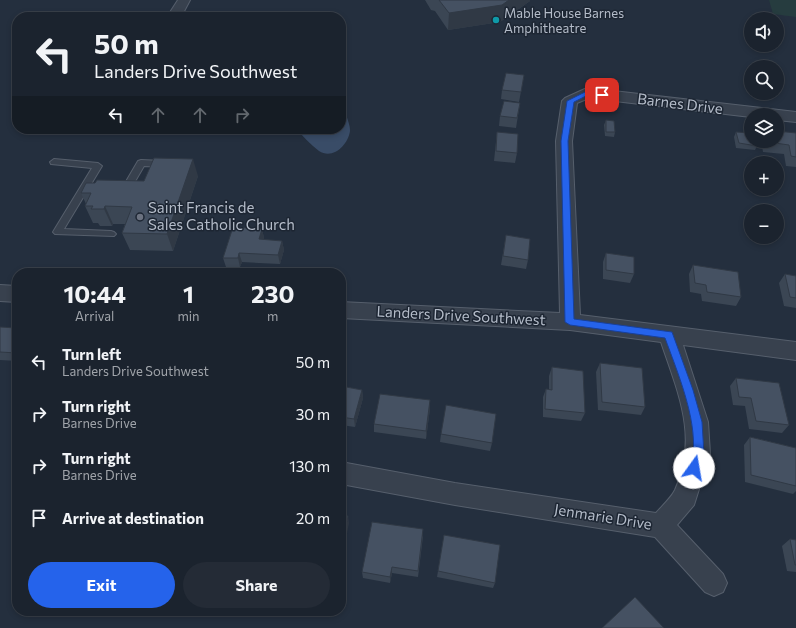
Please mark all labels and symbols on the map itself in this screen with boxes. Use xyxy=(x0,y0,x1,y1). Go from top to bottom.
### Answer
place label: Mable House Barnes Amphitheatre xyxy=(504,5,624,36)
marker: Mable House Barnes Amphitheatre xyxy=(491,15,501,25)
pin xyxy=(585,78,619,112)
street label: Barnes Drive xyxy=(636,89,724,117)
place label: Saint Francis de Sales Catholic Church xyxy=(148,198,295,233)
marker: Saint Francis de Sales Catholic Church xyxy=(135,212,145,222)
street label: Landers Drive Southwest xyxy=(376,302,546,328)
position arrow xyxy=(673,447,715,489)
street label: Jenmarie Drive xyxy=(553,499,653,533)

